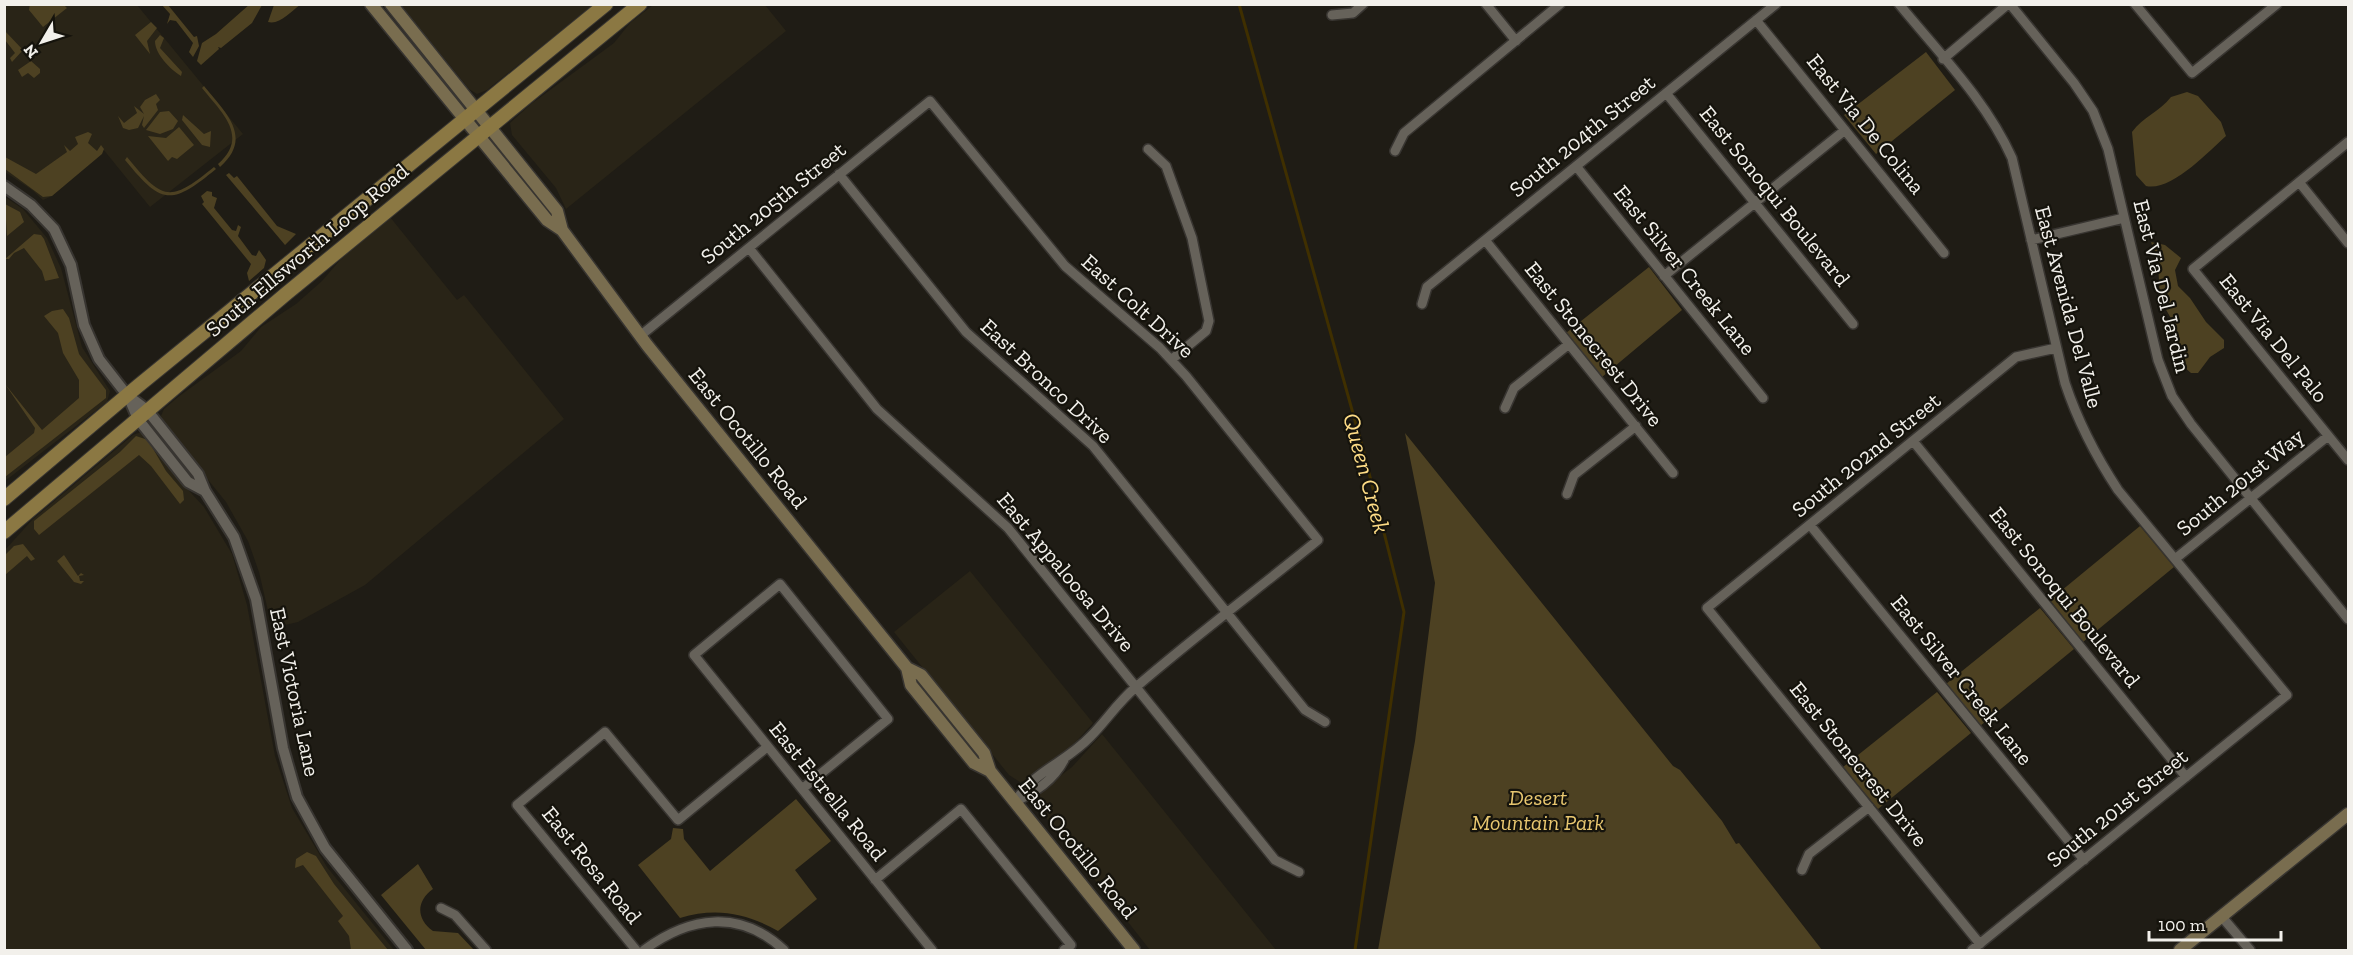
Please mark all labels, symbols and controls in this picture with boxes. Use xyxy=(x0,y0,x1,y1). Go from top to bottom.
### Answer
north arrow xyxy=(12,12,72,72)
text: N xyxy=(20,40,42,62)
street label: East Via De Colina xyxy=(1801,48,1931,200)
street label: South 204th Street xyxy=(1504,68,1661,203)
street label: East Sonoqui Boulevard xyxy=(1694,100,1856,292)
street label: South 205th Street xyxy=(695,136,852,270)
street label: South Ellsworth Loop Road xyxy=(200,157,414,343)
street label: East Silver Creek Lane xyxy=(1608,180,1762,360)
street label: East Via Del Jardin xyxy=(2127,197,2197,376)
street label: East Avenida Del Valle xyxy=(2029,203,2109,411)
street label: East Colt Drive xyxy=(1076,248,1200,364)
street label: East Stonecrest Drive xyxy=(1519,256,1669,432)
street label: East Via Del Palo xyxy=(2214,268,2334,408)
street label: East Bronco Drive xyxy=(975,313,1119,449)
street label: East Ocotillo Road xyxy=(683,362,813,514)
street label: South 202nd Street xyxy=(1786,386,1946,523)
water label: Queen Creek xyxy=(1337,410,1397,537)
street label: South 201st Way xyxy=(2171,422,2310,542)
street label: East Appaloosa Drive xyxy=(991,487,1141,657)
street label: East Sonoqui Boulevard xyxy=(1984,501,2146,693)
street label: East Silver Creek Lane xyxy=(1885,590,2039,770)
street label: East Victoria Lane xyxy=(264,605,326,779)
street label: East Stonecrest Drive xyxy=(1784,676,1934,852)
street label: East Estrella Road xyxy=(764,716,892,866)
street label: South 201st Street xyxy=(2041,742,2194,873)
street label: East Ocotillo Road xyxy=(1013,772,1143,924)
park label: Desert Mountain Park xyxy=(1472,784,1605,836)
street label: East Rosa Road xyxy=(536,801,648,929)
scale bar xyxy=(2149,904,2281,942)
text: 100 m xyxy=(2158,914,2206,936)

